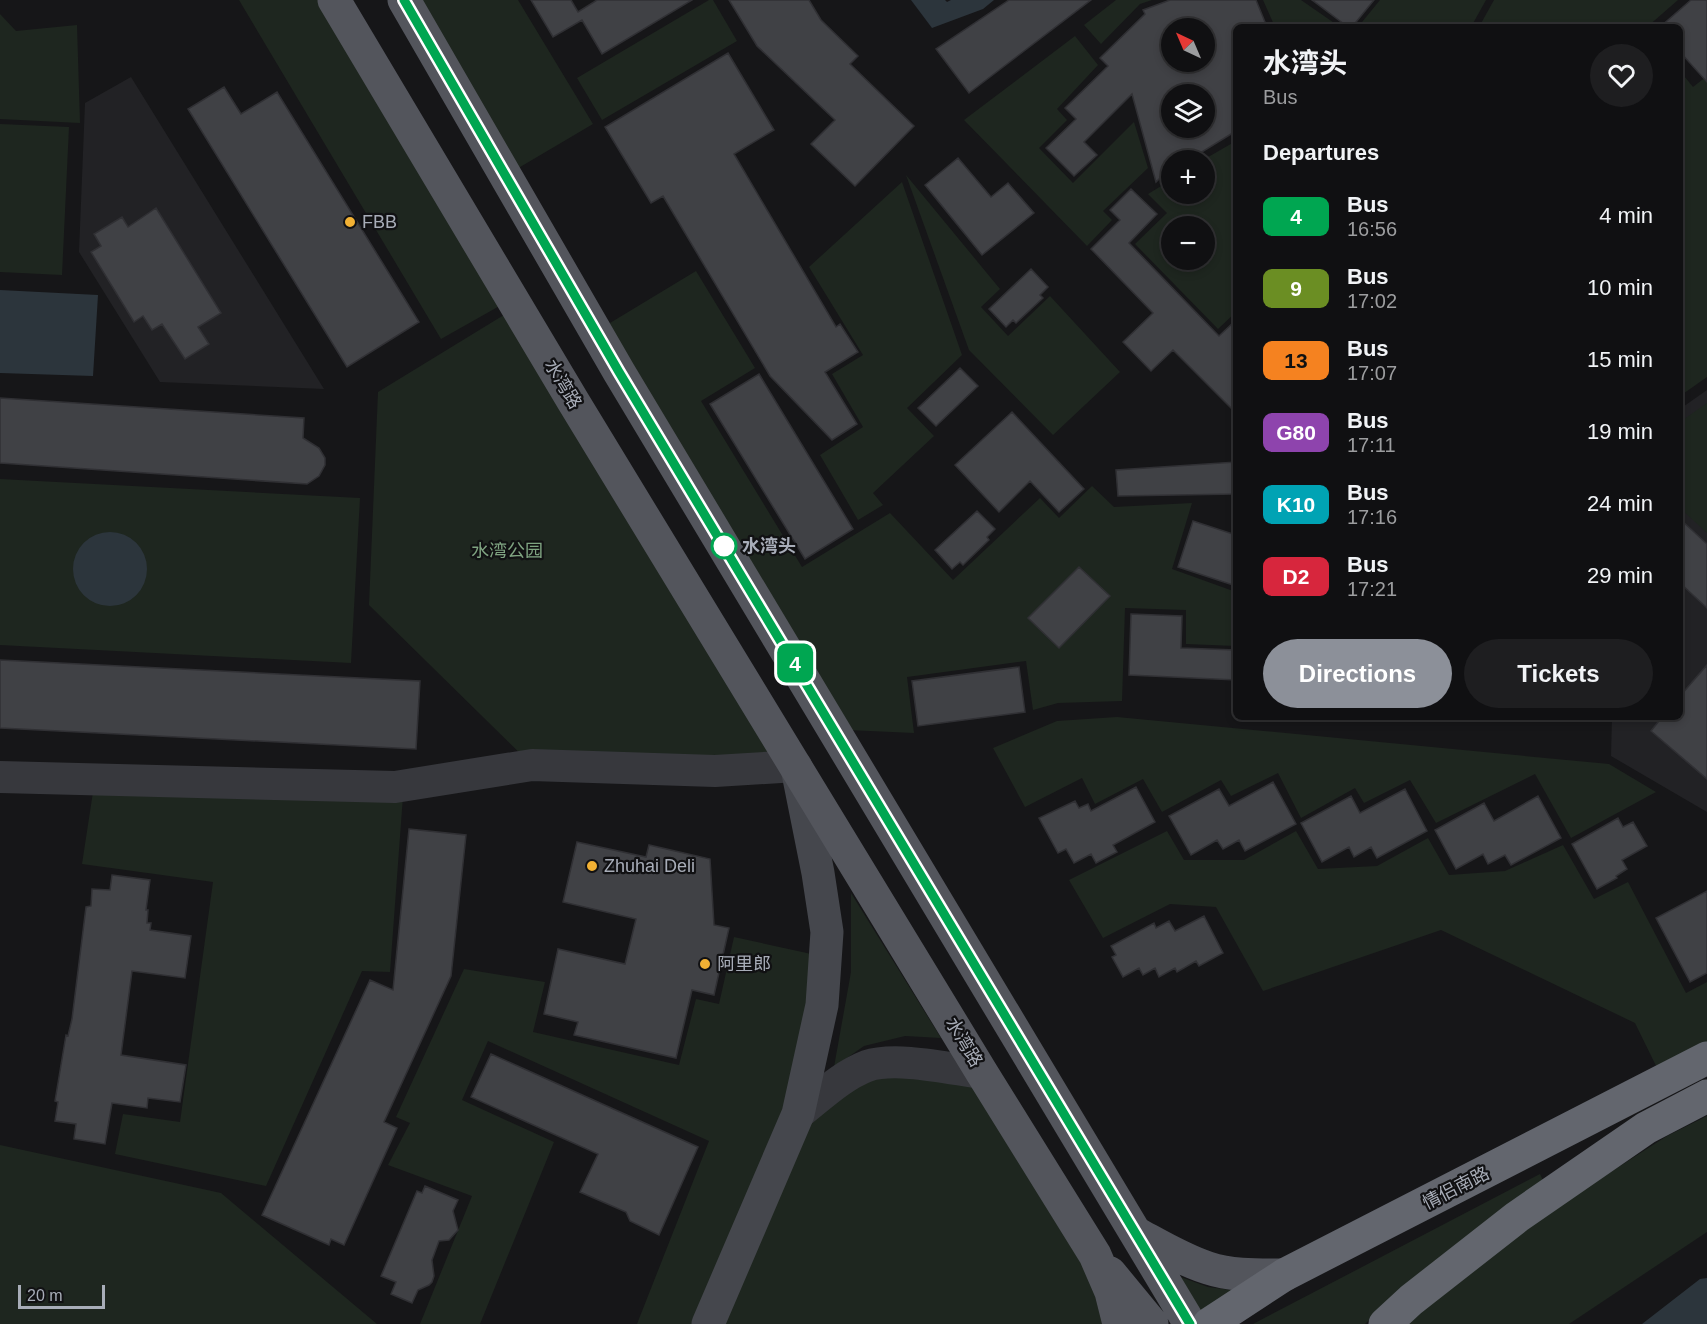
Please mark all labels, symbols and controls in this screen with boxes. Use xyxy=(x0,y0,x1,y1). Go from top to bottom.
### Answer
north arrow xyxy=(1161,18,1215,72)
map controls xyxy=(1161,18,1215,270)
button: heart xyxy=(1590,44,1653,107)
text: 水湾头 xyxy=(1263,48,1347,79)
button: layers xyxy=(1161,84,1215,138)
text: Bus xyxy=(1263,86,1297,108)
text: Departures xyxy=(1263,140,1379,165)
button: + xyxy=(1161,150,1215,204)
text: Bus xyxy=(1347,192,1389,217)
text: 4 min xyxy=(1599,203,1653,228)
text: 4 xyxy=(1290,205,1302,228)
place label: FBB xyxy=(362,212,397,232)
marker: FBB xyxy=(343,215,357,229)
button: − xyxy=(1161,216,1215,270)
text: 16:56 xyxy=(1347,218,1397,240)
text: Bus xyxy=(1347,264,1389,289)
text: 10 min xyxy=(1587,275,1653,300)
text: 9 xyxy=(1290,277,1302,300)
text: 17:02 xyxy=(1347,290,1397,312)
text: Bus xyxy=(1347,336,1389,361)
text: 15 min xyxy=(1587,347,1653,372)
text: 13 xyxy=(1284,349,1308,372)
street label: 水湾路 xyxy=(541,356,585,412)
text: 17:07 xyxy=(1347,362,1397,384)
text: Bus xyxy=(1347,408,1389,433)
text: 19 min xyxy=(1587,419,1653,444)
text: G80 xyxy=(1276,421,1316,444)
text: 17:11 xyxy=(1347,434,1396,456)
text: Bus xyxy=(1347,480,1389,505)
text: 24 min xyxy=(1587,491,1653,516)
text: K10 xyxy=(1277,493,1315,516)
text: 17:16 xyxy=(1347,506,1397,528)
marker: 水湾头 xyxy=(711,533,737,559)
place label: 水湾头 xyxy=(742,536,796,556)
park label: 水湾公园 xyxy=(471,541,543,561)
text: Bus xyxy=(1347,552,1389,577)
text: 29 min xyxy=(1587,563,1653,588)
text: D2 xyxy=(1283,565,1309,588)
text: 17:21 xyxy=(1347,578,1397,600)
button: Directions xyxy=(1263,639,1452,708)
button: Tickets xyxy=(1464,639,1653,708)
line badge: 4 xyxy=(776,644,814,682)
text: 4 xyxy=(789,652,801,675)
place label: Zhuhai Deli xyxy=(604,856,695,876)
marker: Zhuhai Deli xyxy=(585,859,599,873)
place label: 阿里郎 xyxy=(717,954,771,974)
marker: 阿里郎 xyxy=(698,957,712,971)
street label: 水湾路 xyxy=(942,1014,986,1070)
street label: 情侣南路 xyxy=(1419,1163,1493,1213)
scale bar xyxy=(18,1282,105,1310)
text: 20 m xyxy=(27,1287,63,1304)

